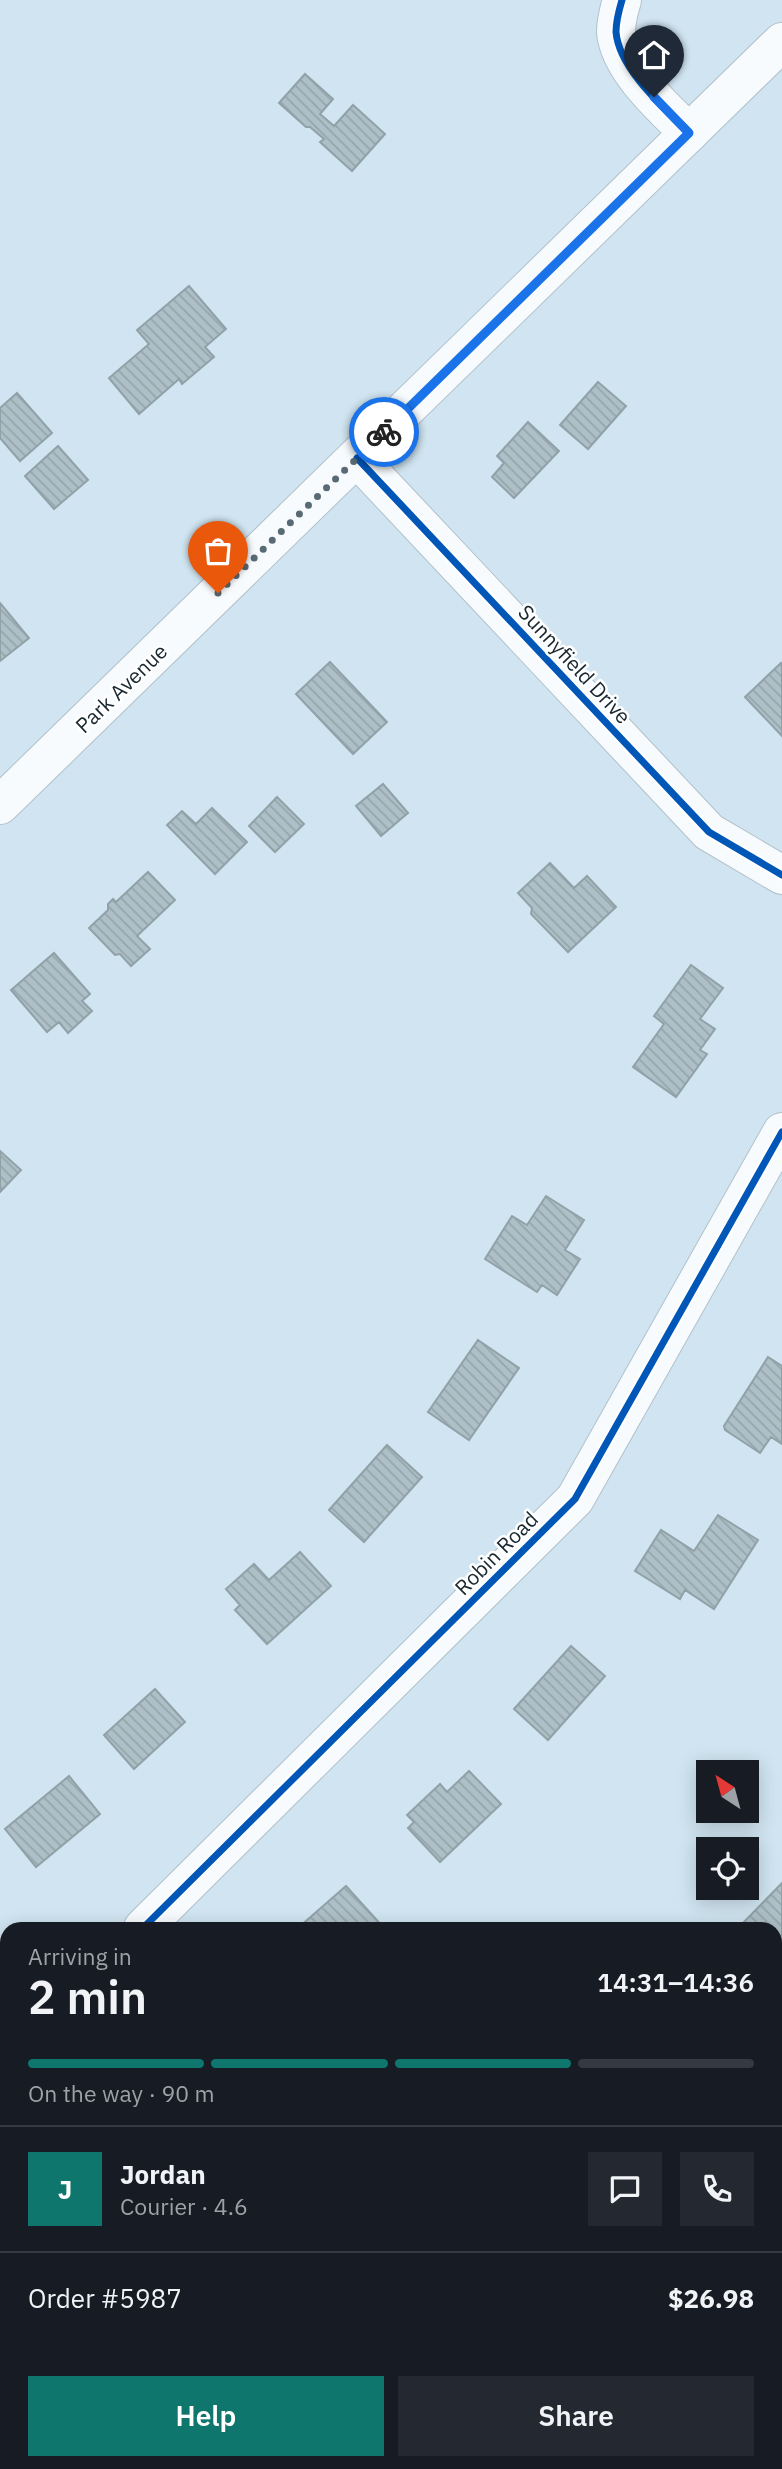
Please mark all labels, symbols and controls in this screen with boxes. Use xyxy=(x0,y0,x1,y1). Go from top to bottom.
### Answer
pin xyxy=(624,25,684,97)
icon: home xyxy=(635,36,673,74)
courier xyxy=(349,397,419,467)
icon: bike xyxy=(365,413,403,451)
pin xyxy=(188,521,248,593)
icon: bag xyxy=(199,532,237,570)
street label: Sunnyfield Drive xyxy=(512,598,638,730)
street label: Park Avenue xyxy=(69,637,173,739)
street label: Robin Road xyxy=(448,1505,544,1601)
north arrow xyxy=(696,1760,760,1824)
map controls xyxy=(696,1760,759,1900)
button: locate xyxy=(696,1837,759,1900)
text: Arriving in xyxy=(28,1941,132,1971)
text: 14:31–14:36 xyxy=(597,1965,754,1999)
text: 2 min xyxy=(28,1967,147,2027)
text: On the way · 90 m xyxy=(28,2078,215,2108)
button: chat xyxy=(588,2152,662,2226)
button: phone xyxy=(680,2152,754,2226)
text: Jordan xyxy=(120,2157,206,2191)
text: J xyxy=(58,2172,72,2206)
text: Courier · 4.6 xyxy=(120,2191,248,2221)
text: Order #5987 xyxy=(28,2281,182,2315)
text: $26.98 xyxy=(668,2281,754,2315)
button: Help xyxy=(28,2376,384,2456)
button: Share xyxy=(398,2376,754,2456)

